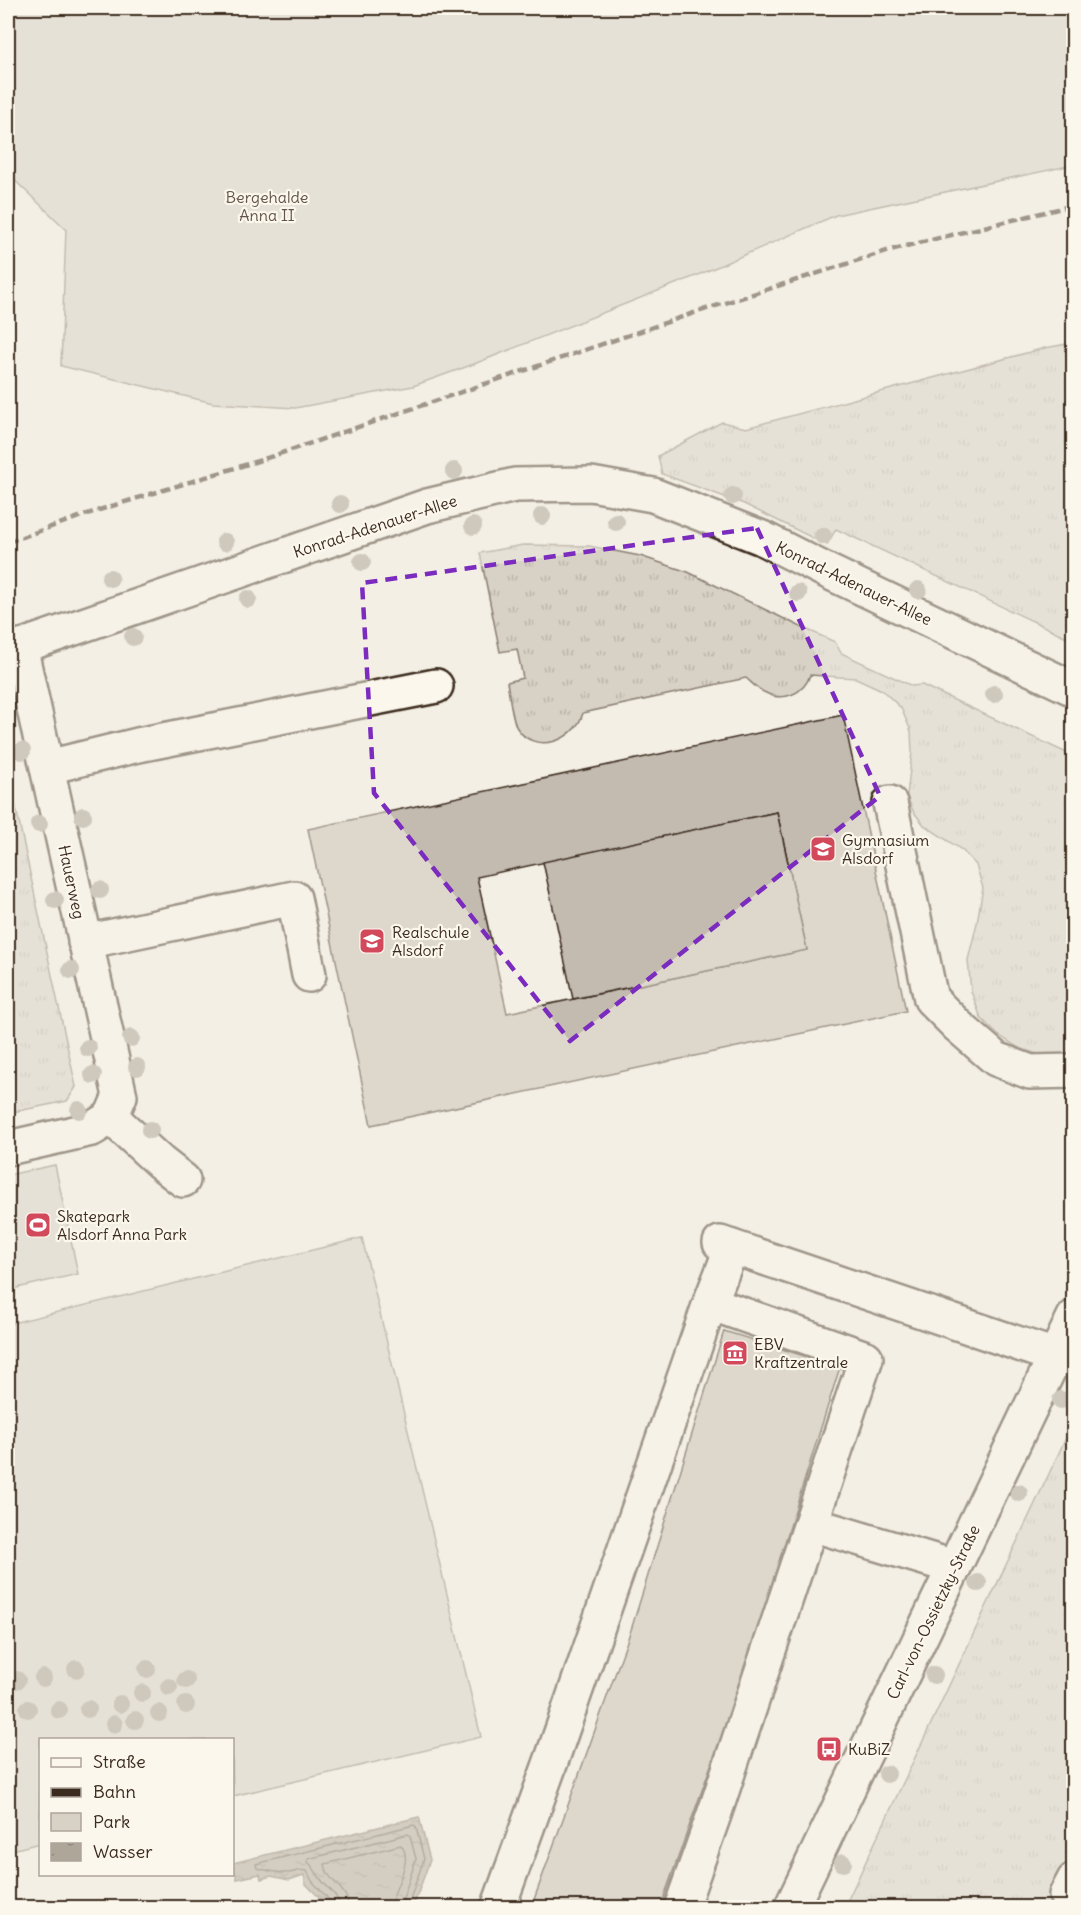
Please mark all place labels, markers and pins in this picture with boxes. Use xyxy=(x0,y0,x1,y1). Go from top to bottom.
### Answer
place label: Gymnasium Alsdorf xyxy=(842,830,929,868)
school or university icon: Gymnasium Alsdorf xyxy=(808,834,838,864)
place label: Realschule Alsdorf xyxy=(392,922,469,960)
school or university icon: Realschule Alsdorf xyxy=(357,926,387,956)
place label: Skatepark Alsdorf Anna Park xyxy=(57,1206,187,1244)
sports icon: Skatepark Alsdorf Anna Park xyxy=(23,1210,53,1240)
place label: EBV Kraftzentrale xyxy=(754,1334,848,1372)
museum icon: EBV Kraftzentrale xyxy=(720,1338,750,1368)
bus stop icon: KuBiZ xyxy=(814,1734,844,1764)
place label: KuBiZ xyxy=(848,1739,890,1759)

